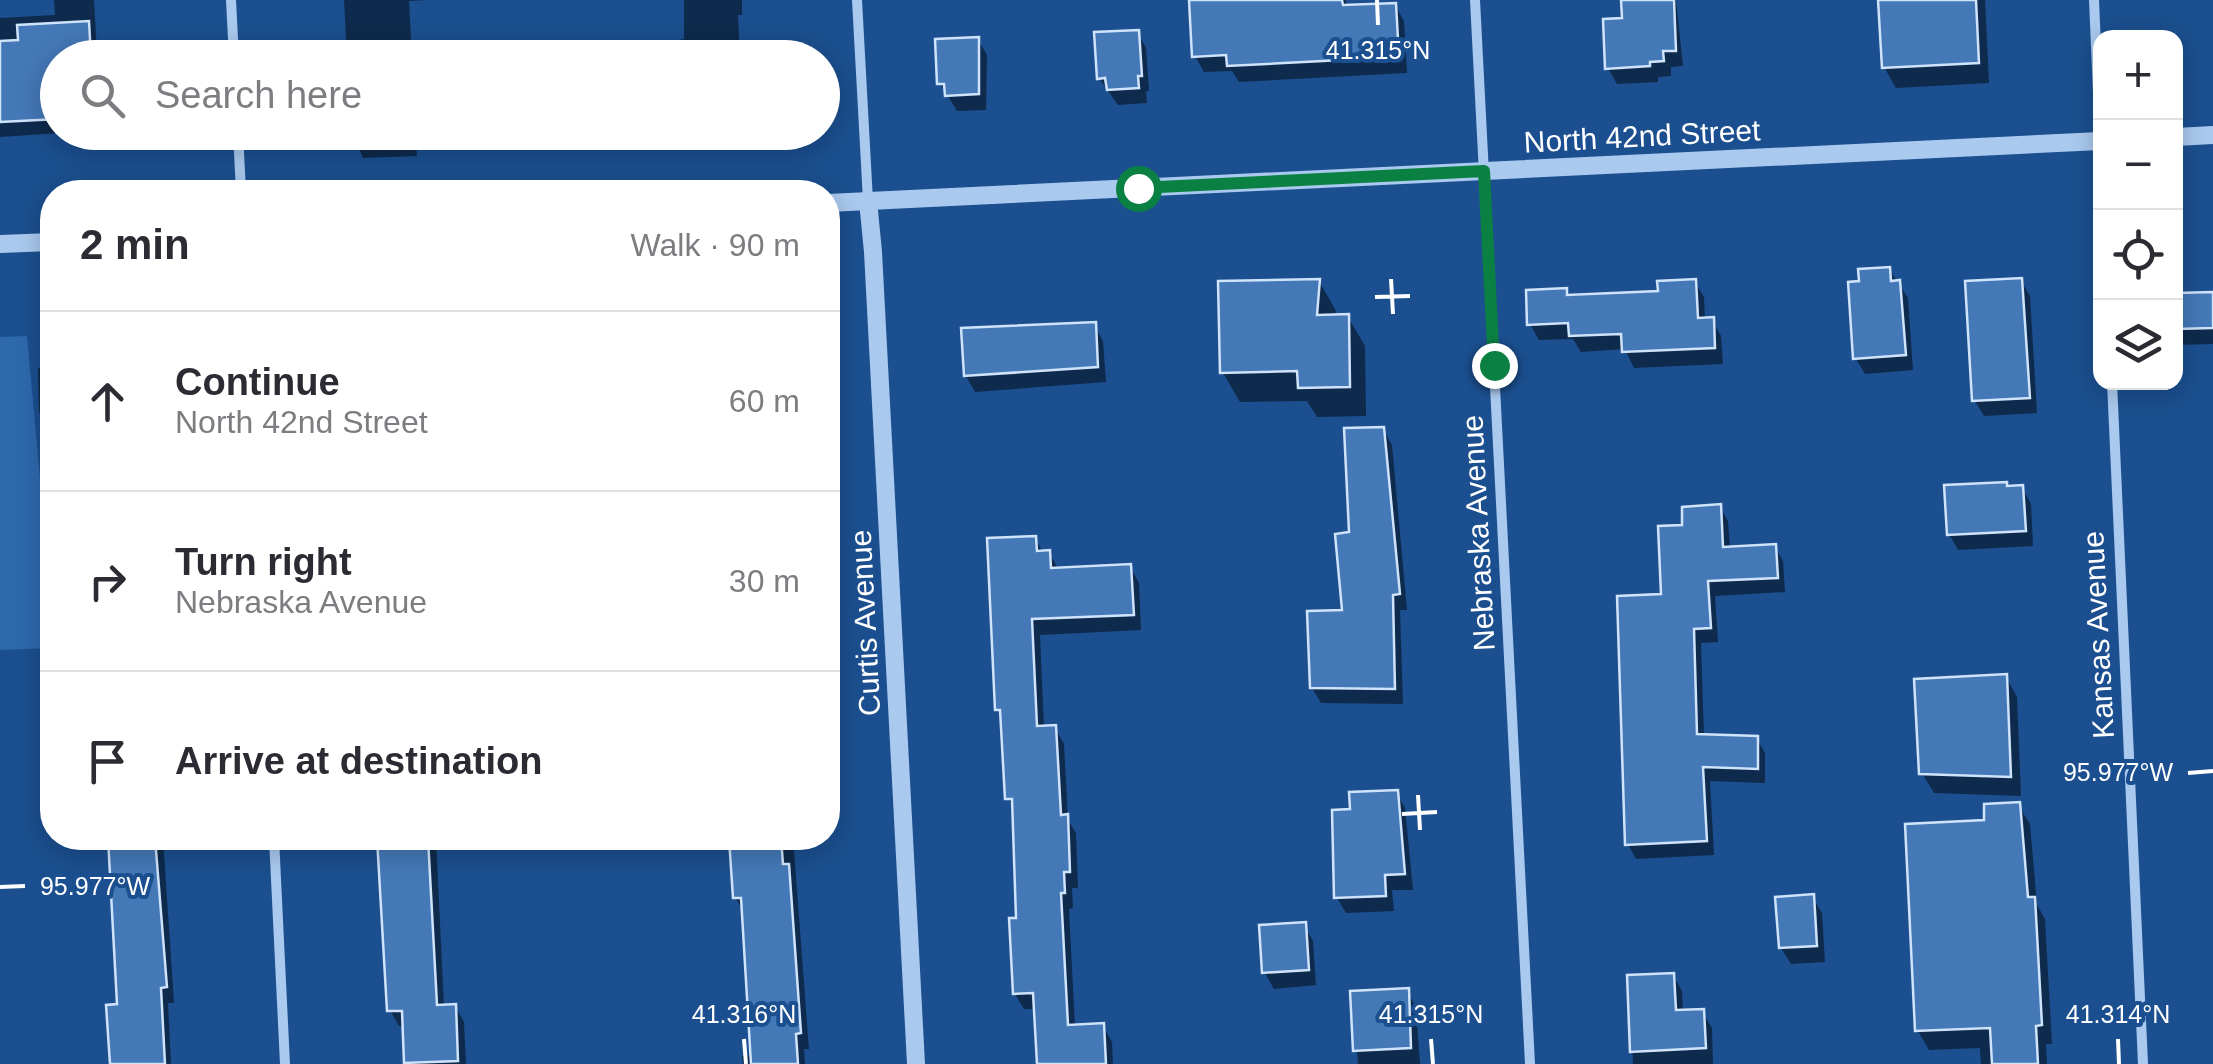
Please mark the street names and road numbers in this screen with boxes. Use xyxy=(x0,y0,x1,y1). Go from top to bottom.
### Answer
street label: North 42nd Street xyxy=(1523,113,1762,159)
street label: Nebraska Avenue xyxy=(1455,414,1501,652)
street label: Curtis Avenue xyxy=(844,529,886,717)
street label: Kansas Avenue xyxy=(2076,530,2120,740)

